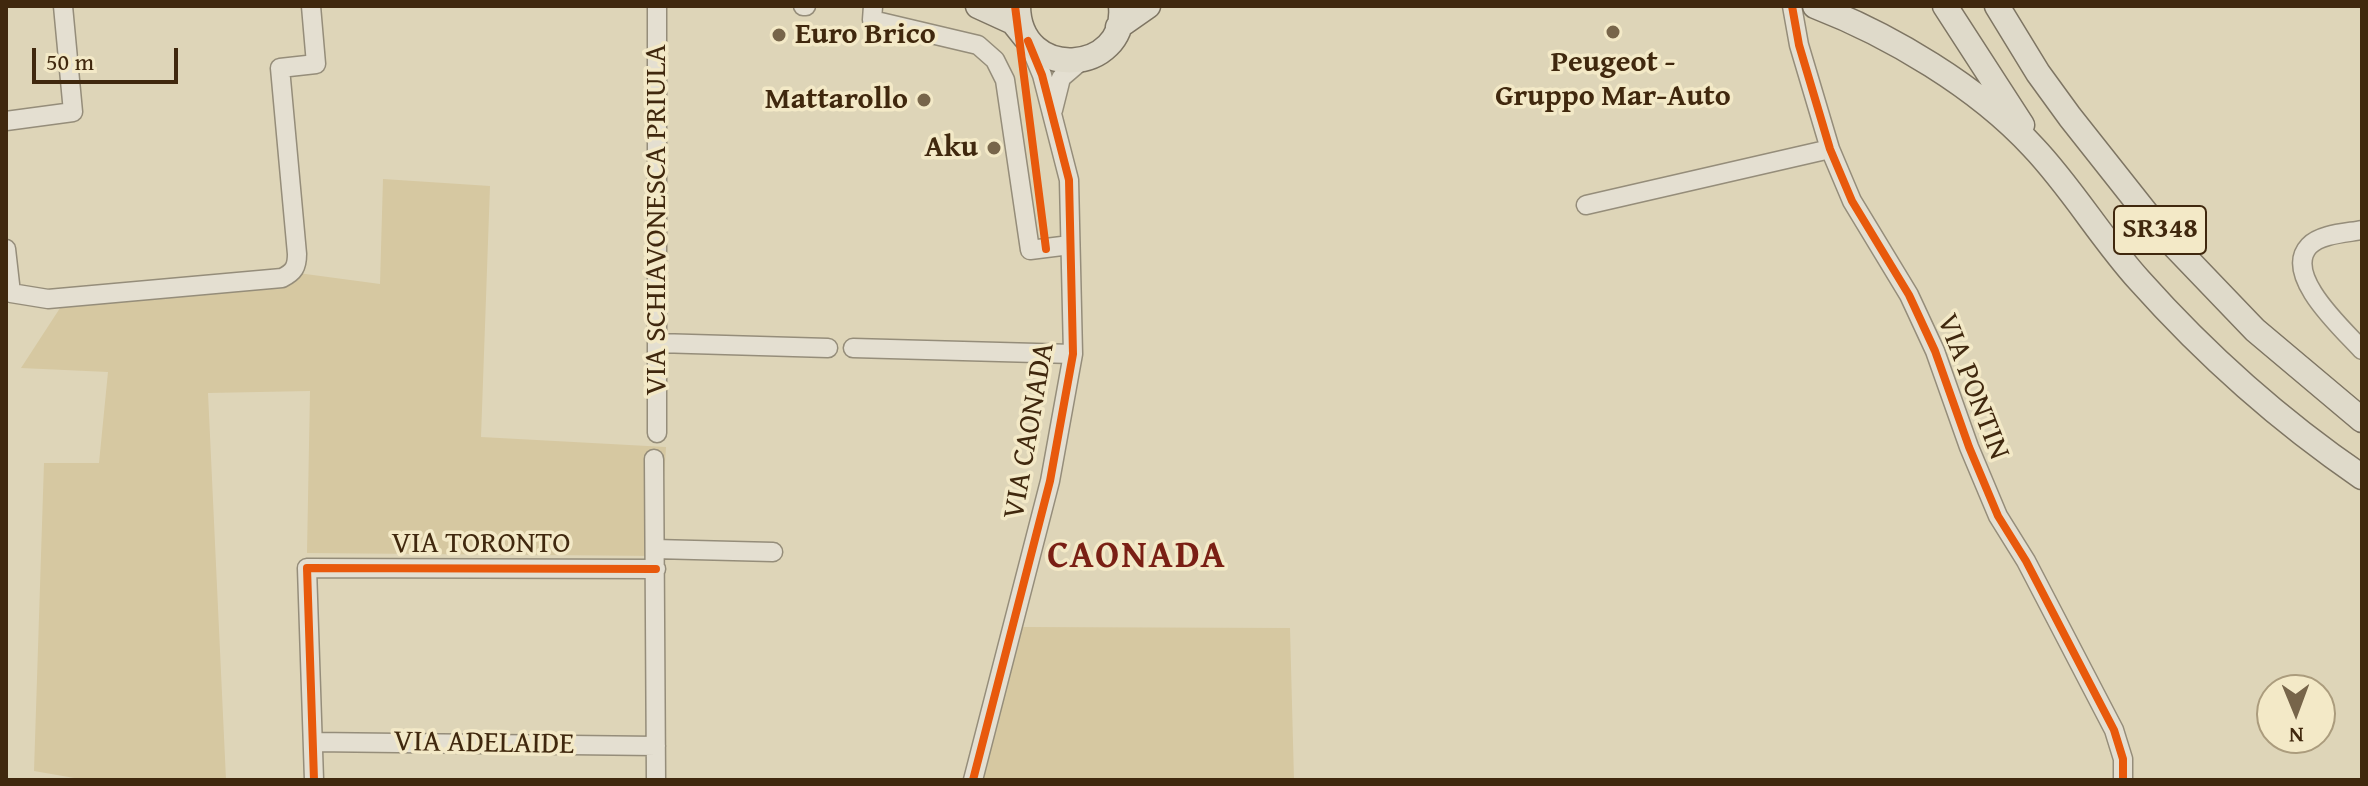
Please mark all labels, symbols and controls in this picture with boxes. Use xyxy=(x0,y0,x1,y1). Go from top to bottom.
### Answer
place label: Euro Brico xyxy=(795,17,936,53)
marker: Peugeot - Gruppo Mar-Auto xyxy=(1604,23,1622,41)
marker: Euro Brico xyxy=(770,26,788,44)
scale bar xyxy=(36,32,182,82)
text: 50 m xyxy=(46,44,94,79)
street label: VIA SCHIAVONESCA PRIULA xyxy=(639,44,675,396)
place label: Peugeot - Gruppo Mar-Auto xyxy=(1495,45,1731,116)
place label: Mattarollo xyxy=(765,82,908,118)
marker: Mattarollo xyxy=(915,91,933,109)
place label: Aku xyxy=(925,130,978,166)
marker: Aku xyxy=(985,139,1003,157)
road number: SR348 xyxy=(2114,206,2206,254)
street label: VIA PONTIN xyxy=(1928,309,2016,465)
street label: VIA CAONADA xyxy=(997,340,1063,522)
street label: VIA TORONTO xyxy=(392,526,570,562)
district label: CAONADA xyxy=(1047,534,1227,580)
north arrow xyxy=(2256,674,2336,754)
text: N xyxy=(2289,720,2304,752)
street label: VIA ADELAIDE xyxy=(393,724,575,764)

